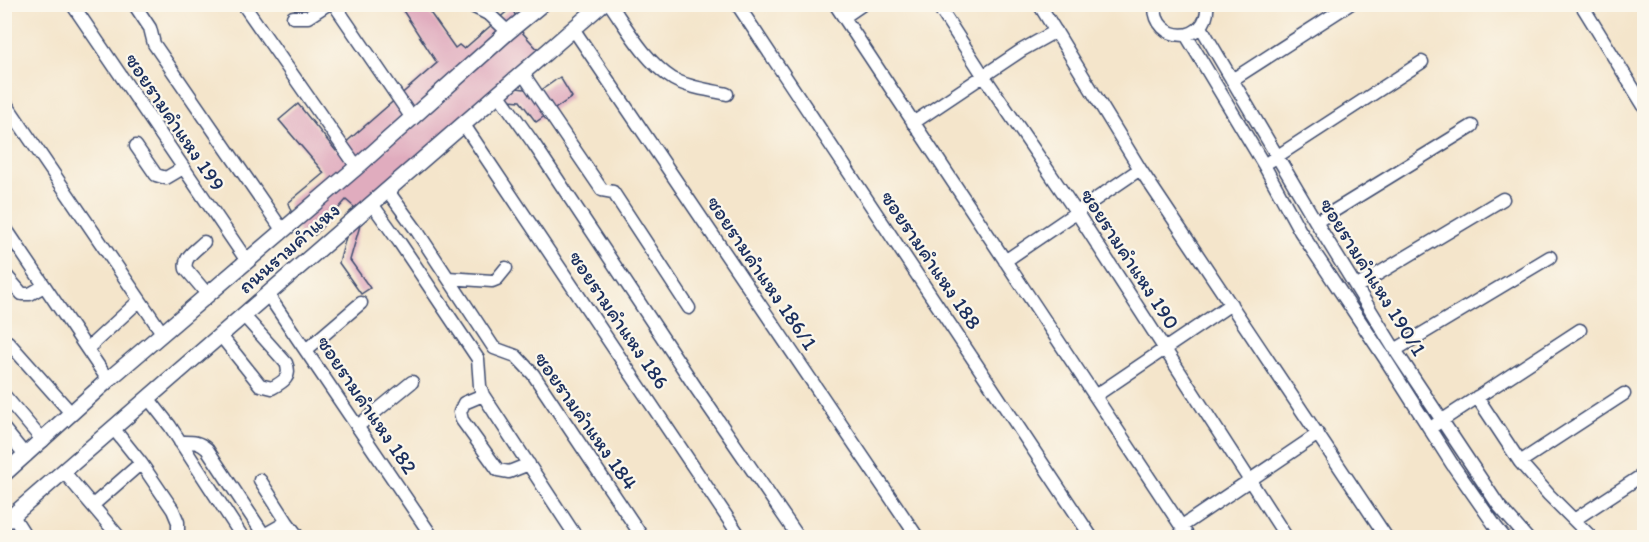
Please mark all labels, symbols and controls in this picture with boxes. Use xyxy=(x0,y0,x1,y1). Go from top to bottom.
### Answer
street label: ซอยรามคำแหง 199 xyxy=(120,48,231,195)
street label: ซอยรามคำแหง 190 xyxy=(1076,184,1185,334)
street label: ซอยรามคำแหง 188 xyxy=(876,186,987,334)
street label: ซอยรามคำแหง 186/1 xyxy=(702,191,823,354)
street label: ซอยรามคำแหง 190/1 xyxy=(1315,193,1432,360)
street label: ถนนรามคำแหง xyxy=(233,197,345,299)
street label: ซอยรามคำแหง 186 xyxy=(564,246,675,394)
street label: ซอยรามคำแหง 182 xyxy=(312,331,423,479)
street label: ซอยรามคำแหง 184 xyxy=(529,347,644,495)

